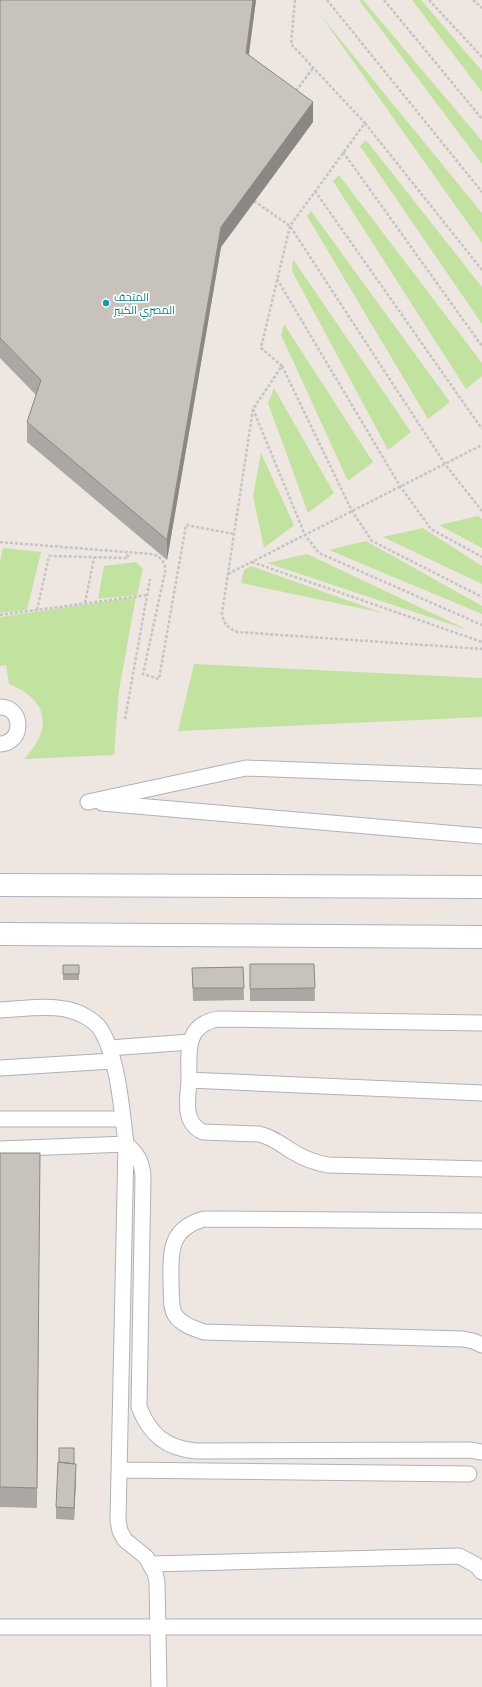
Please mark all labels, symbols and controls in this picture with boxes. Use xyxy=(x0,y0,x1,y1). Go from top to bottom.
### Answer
place label: المتحف المصري الكبير xyxy=(113,291,175,319)
marker: المتحف المصري الكبير xyxy=(101,298,111,308)

